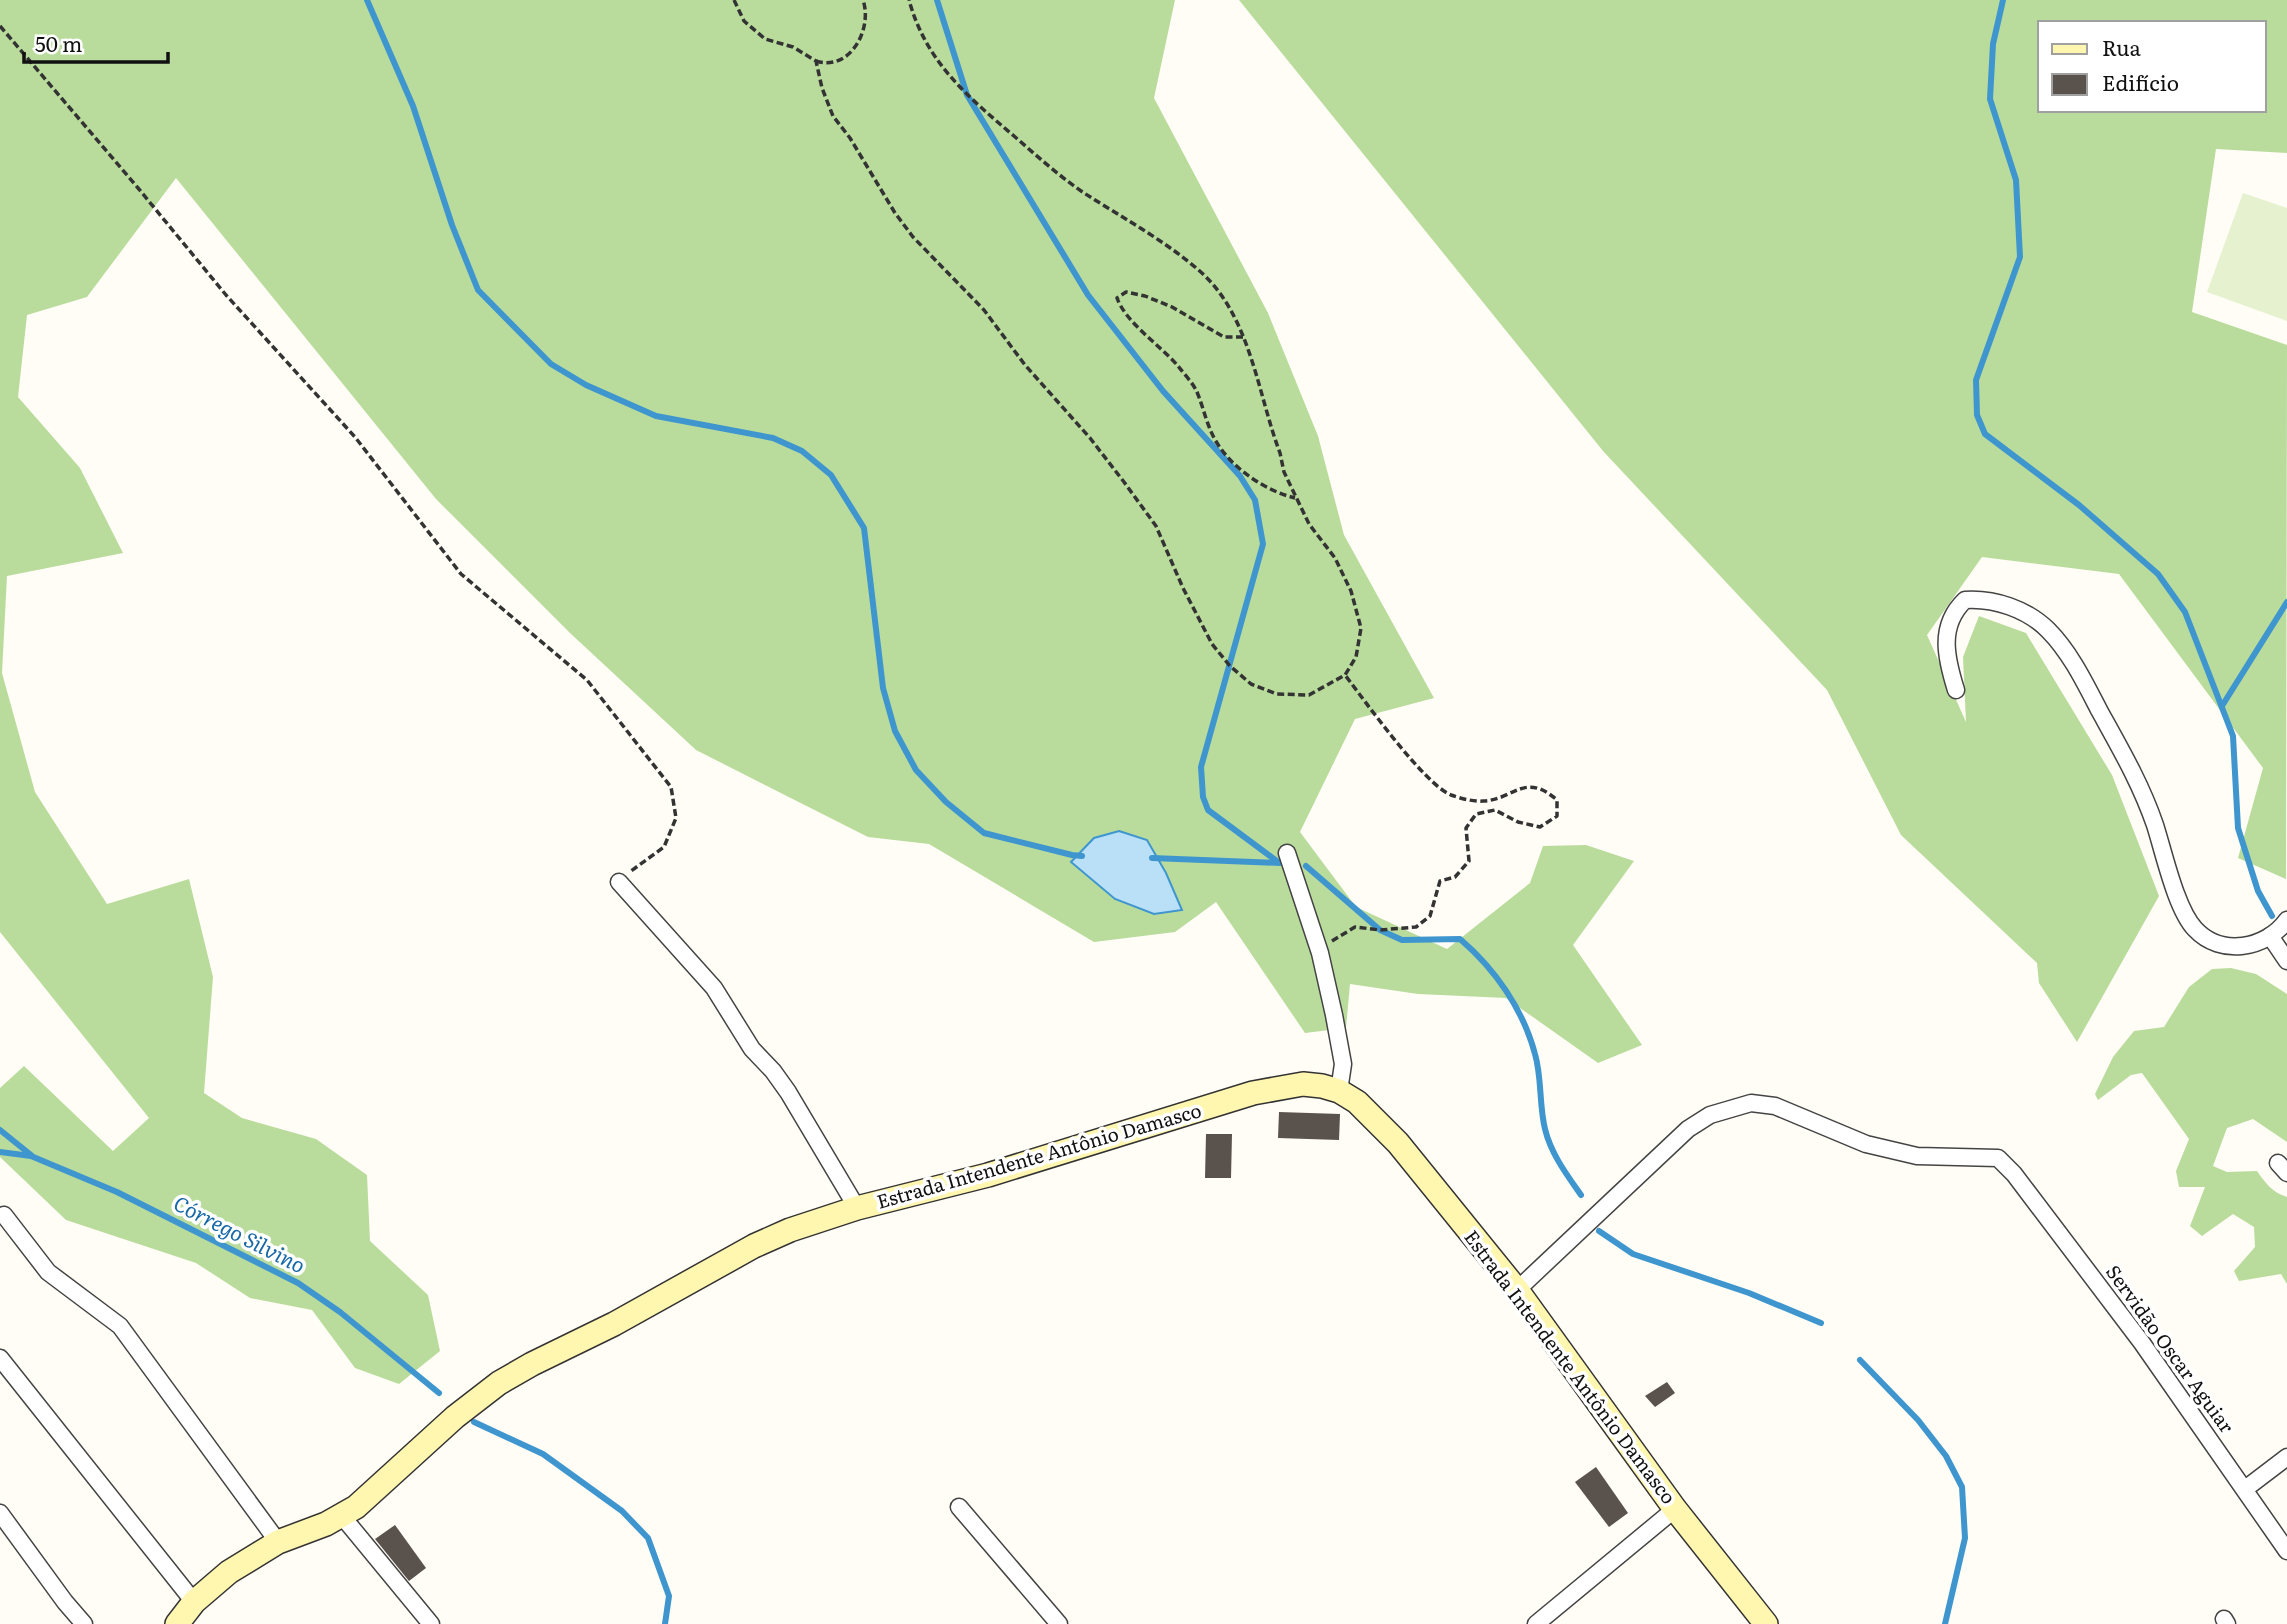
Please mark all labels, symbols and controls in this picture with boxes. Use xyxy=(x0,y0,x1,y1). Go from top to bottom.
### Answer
scale bar xyxy=(24,21,168,65)
legend xyxy=(2038,21,2266,112)
text: 50 m xyxy=(35,27,82,58)
text: Rua xyxy=(2102,31,2142,62)
text: Edifício xyxy=(2102,66,2179,97)
street label: Estrada Intendente Antônio Damasco xyxy=(873,1095,1204,1215)
water label: Córrego Silvino xyxy=(169,1186,311,1279)
street label: Estrada Intendente Antônio Damasco xyxy=(1458,1224,1683,1509)
street label: Servidão Oscar Aguiar xyxy=(2100,1259,2241,1438)

